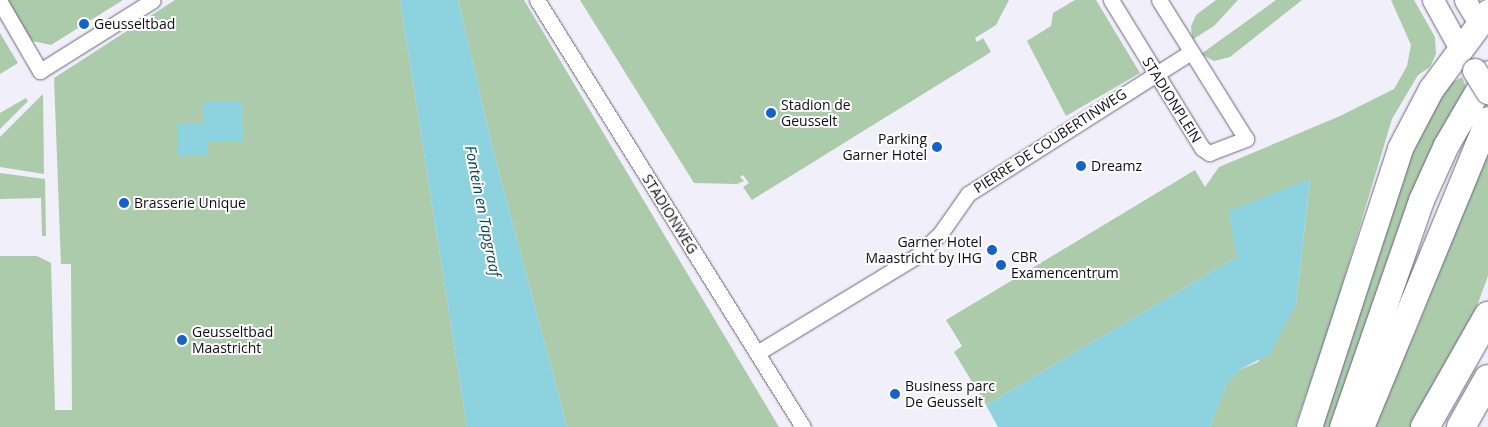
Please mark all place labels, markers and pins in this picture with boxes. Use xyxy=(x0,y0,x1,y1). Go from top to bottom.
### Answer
place label: Geusseltbad xyxy=(94,16,175,32)
marker: Geusseltbad xyxy=(78,18,90,30)
place label: Stadion de Geusselt xyxy=(781,97,851,130)
marker: Stadion de Geusselt xyxy=(765,107,777,119)
place label: Parking Garner Hotel xyxy=(842,131,927,164)
marker: Parking Garner Hotel xyxy=(931,141,943,153)
place label: Dreamz xyxy=(1091,158,1142,174)
marker: Dreamz xyxy=(1075,160,1087,172)
place label: Brasserie Unique xyxy=(134,195,246,211)
marker: Brasserie Unique xyxy=(118,197,130,209)
place label: Garner Hotel Maastricht by IHG xyxy=(865,234,982,266)
marker: Garner Hotel Maastricht by IHG xyxy=(986,244,998,256)
place label: CBR Examencentrum xyxy=(1011,249,1119,282)
marker: CBR Examencentrum xyxy=(995,259,1007,271)
place label: Geusseltbad Maastricht xyxy=(192,324,273,357)
marker: Geusseltbad Maastricht xyxy=(176,334,188,346)
place label: Business parc De Geusselt xyxy=(905,378,995,411)
marker: Business parc De Geusselt xyxy=(889,388,901,400)

